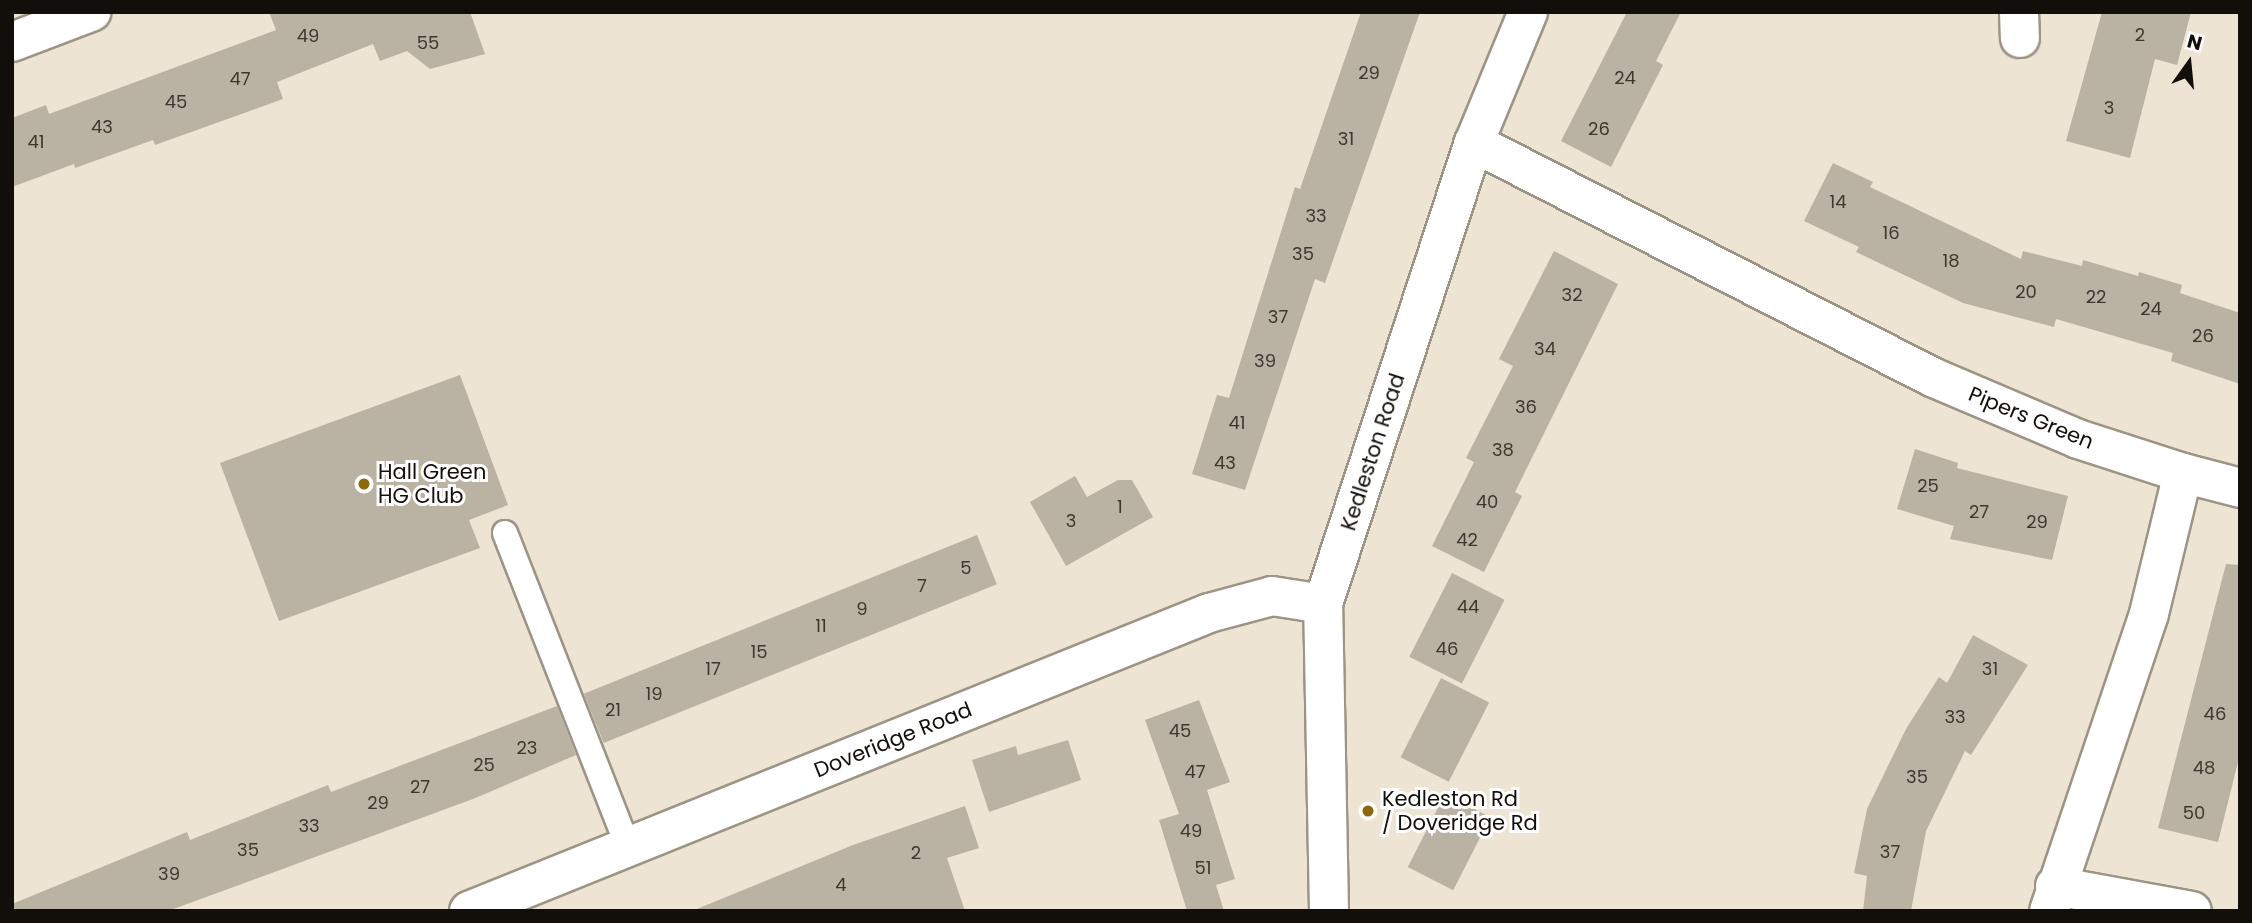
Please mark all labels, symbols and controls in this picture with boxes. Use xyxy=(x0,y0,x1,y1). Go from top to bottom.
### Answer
house number: 2 xyxy=(2135,24,2145,46)
house number: 49 xyxy=(297,25,319,47)
text: N xyxy=(2184,27,2205,57)
north arrow xyxy=(2154,28,2224,98)
house number: 55 xyxy=(417,32,439,54)
house number: 29 xyxy=(1358,62,1380,84)
house number: 24 xyxy=(1614,67,1636,89)
house number: 47 xyxy=(229,68,251,90)
house number: 45 xyxy=(165,91,187,113)
house number: 3 xyxy=(2104,97,2114,119)
house number: 43 xyxy=(91,116,113,138)
house number: 26 xyxy=(1588,118,1610,140)
house number: 31 xyxy=(1338,128,1354,150)
house number: 41 xyxy=(27,131,45,153)
house number: 14 xyxy=(1829,191,1847,213)
house number: 33 xyxy=(1305,205,1327,227)
house number: 16 xyxy=(1882,222,1900,244)
house number: 35 xyxy=(1292,243,1314,265)
house number: 18 xyxy=(1942,250,1960,272)
house number: 20 xyxy=(2015,281,2037,303)
house number: 32 xyxy=(1562,284,1582,306)
house number: 22 xyxy=(2086,286,2106,308)
house number: 24 xyxy=(2140,298,2162,320)
house number: 37 xyxy=(1268,306,1288,328)
house number: 26 xyxy=(2192,325,2214,347)
house number: 34 xyxy=(1534,338,1556,360)
house number: 39 xyxy=(1254,350,1276,372)
street label: Kedleston Road xyxy=(1336,370,1410,534)
street label: Pipers Green xyxy=(1965,381,2097,455)
house number: 36 xyxy=(1515,396,1537,418)
house number: 41 xyxy=(1228,412,1246,434)
house number: 38 xyxy=(1492,439,1514,461)
house number: 43 xyxy=(1214,452,1236,474)
place label: Hall Green HG Club xyxy=(378,459,486,509)
house number: 25 xyxy=(1917,475,1939,497)
marker: Hall Green HG Club xyxy=(356,476,372,492)
house number: 40 xyxy=(1476,491,1498,513)
house number: 1 xyxy=(1117,496,1123,518)
house number: 27 xyxy=(1969,501,1989,523)
house number: 3 xyxy=(1066,510,1076,532)
house number: 29 xyxy=(2026,511,2048,533)
house number: 42 xyxy=(1456,529,1478,551)
house number: 5 xyxy=(960,557,972,579)
house number: 7 xyxy=(917,575,927,597)
house number: 44 xyxy=(1457,596,1479,618)
house number: 9 xyxy=(856,598,868,620)
house number: 11 xyxy=(815,615,827,637)
house number: 46 xyxy=(1436,638,1458,660)
house number: 15 xyxy=(750,641,768,663)
house number: 17 xyxy=(705,658,721,680)
house number: 31 xyxy=(1982,658,1998,680)
house number: 19 xyxy=(645,683,663,705)
street label: Doveridge Road xyxy=(811,697,975,783)
house number: 21 xyxy=(605,699,621,721)
house number: 46 xyxy=(2204,703,2226,725)
house number: 33 xyxy=(1944,706,1966,728)
house number: 45 xyxy=(1169,720,1191,742)
house number: 23 xyxy=(517,737,537,759)
house number: 25 xyxy=(473,754,495,776)
house number: 48 xyxy=(2193,757,2215,779)
house number: 47 xyxy=(1184,761,1206,783)
house number: 35 xyxy=(1906,766,1928,788)
house number: 27 xyxy=(410,776,430,798)
place label: Kedleston Rd / Doveridge Rd xyxy=(1382,786,1538,836)
house number: 29 xyxy=(367,792,389,814)
house number: 50 xyxy=(2183,802,2205,824)
marker: Kedleston Rd / Doveridge Rd xyxy=(1360,803,1376,819)
house number: 33 xyxy=(298,815,320,837)
house number: 49 xyxy=(1180,820,1202,842)
house number: 35 xyxy=(237,839,259,861)
house number: 37 xyxy=(1880,841,1900,863)
house number: 2 xyxy=(911,842,921,864)
house number: 51 xyxy=(1194,857,1212,879)
house number: 39 xyxy=(158,863,180,885)
house number: 4 xyxy=(835,874,847,896)

